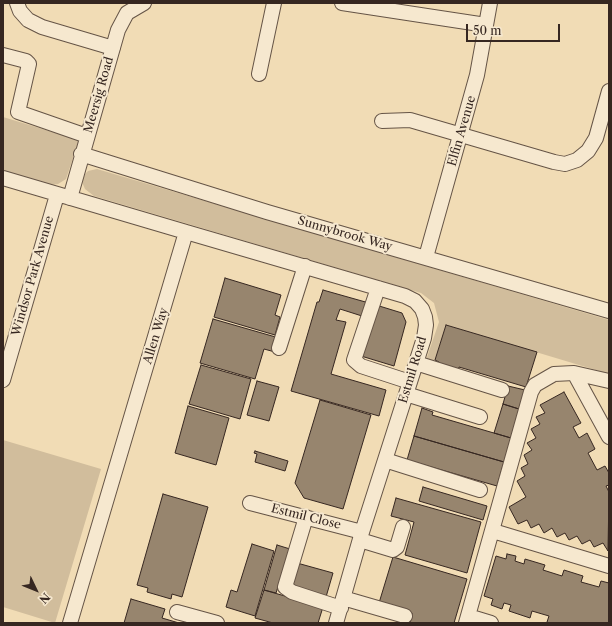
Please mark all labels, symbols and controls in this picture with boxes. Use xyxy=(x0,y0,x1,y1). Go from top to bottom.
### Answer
scale bar xyxy=(468,16,562,42)
text: 50 m xyxy=(473,23,502,38)
street label: Meersig Road xyxy=(81,55,117,135)
street label: Elfin Avenue xyxy=(445,94,479,168)
street label: Windsor Park Avenue xyxy=(9,214,57,338)
street label: Sunnybrook Way xyxy=(296,214,394,254)
street label: Allen Way xyxy=(141,306,171,366)
street label: Estmil Road xyxy=(396,335,430,405)
street label: Estmil Close xyxy=(270,501,342,533)
north arrow xyxy=(16,570,56,610)
text: N xyxy=(36,590,53,606)

